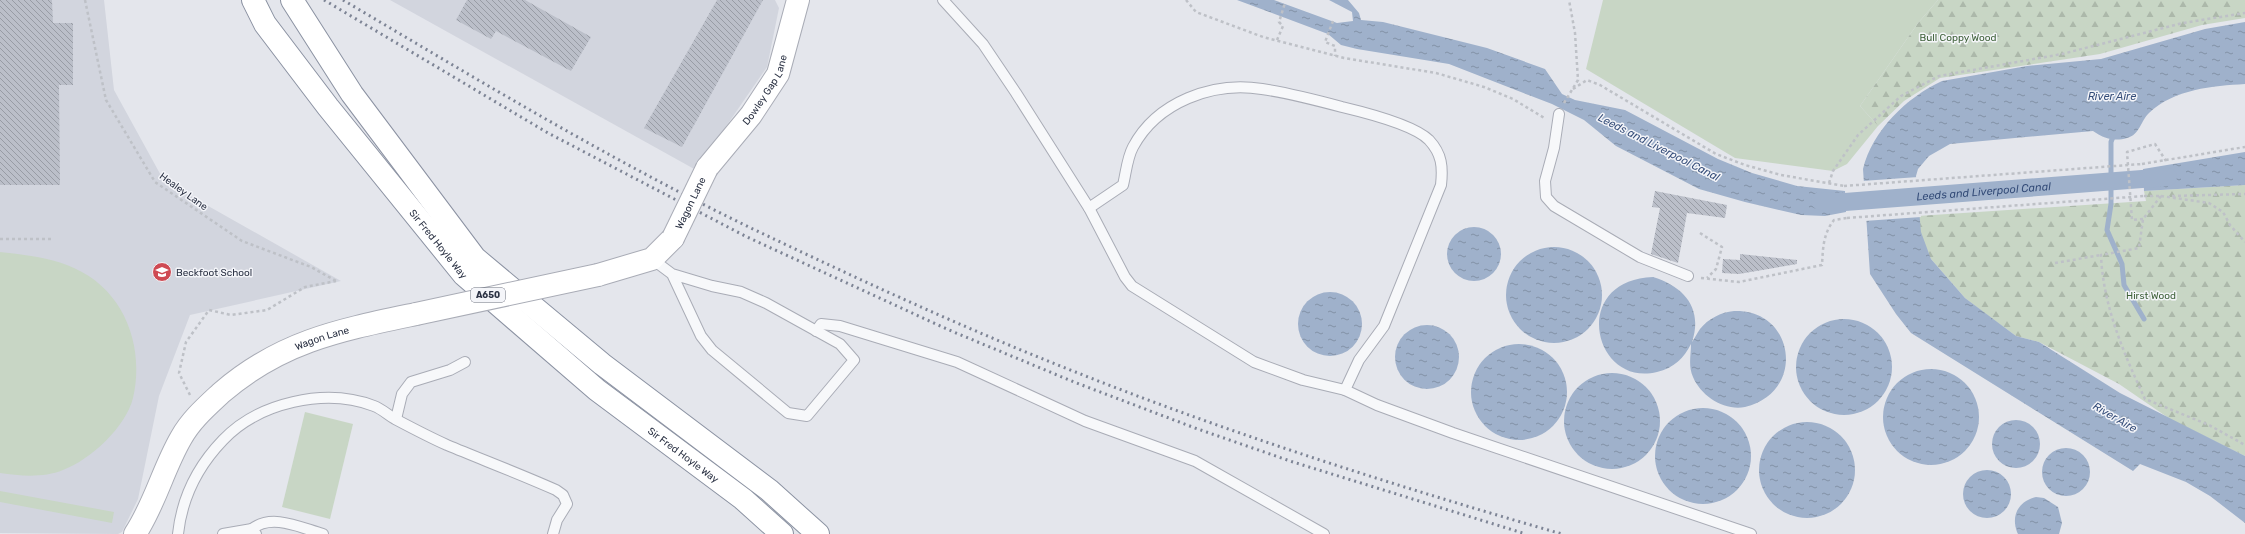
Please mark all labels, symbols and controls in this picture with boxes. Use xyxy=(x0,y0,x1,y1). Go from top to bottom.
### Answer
park label: Bull Coppy Wood xyxy=(1920,32,1996,44)
street label: Dowley Gap Lane xyxy=(740,53,790,128)
water label: River Aire xyxy=(2088,90,2136,103)
water label: Leeds and Liverpool Canal xyxy=(1596,111,1722,184)
street label: Healey Lane xyxy=(157,170,210,214)
street label: Wagon Lane xyxy=(673,175,709,231)
water label: Leeds and Liverpool Canal xyxy=(1916,180,2052,203)
street label: Sir Fred Hoyle Way xyxy=(406,207,470,282)
school or university icon: Beckfoot School xyxy=(151,261,173,283)
place label: Beckfoot School xyxy=(176,267,252,279)
road number: A650 xyxy=(471,288,505,302)
park label: Hirst Wood xyxy=(2126,290,2176,302)
street label: Wagon Lane xyxy=(293,324,351,353)
water label: River Aire xyxy=(2090,400,2139,435)
street label: Sir Fred Hoyle Way xyxy=(645,425,721,486)

